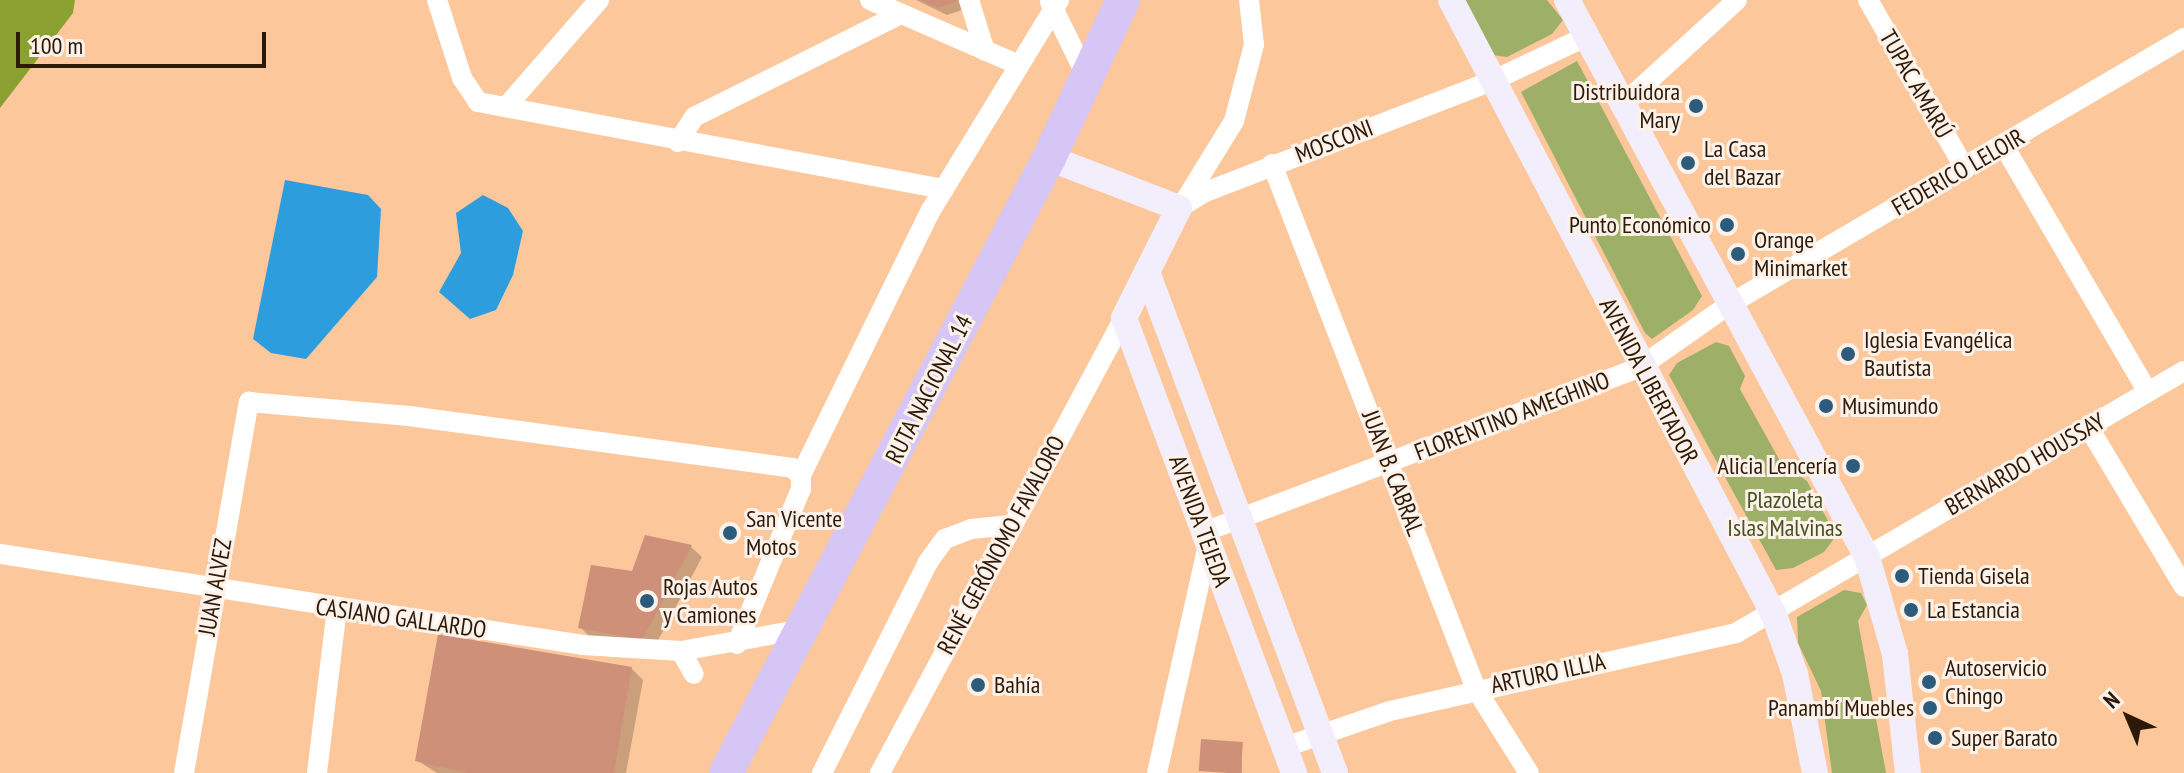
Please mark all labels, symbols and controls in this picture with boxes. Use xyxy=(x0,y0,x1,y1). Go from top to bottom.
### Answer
scale bar xyxy=(20,16,270,66)
street label: TUPAC AMARÚ xyxy=(1873,24,1959,144)
text: 100 m xyxy=(30,30,83,61)
place label: Distribuidora Mary xyxy=(1573,78,1680,134)
marker: Distribuidora Mary xyxy=(1687,97,1705,115)
street label: MOSCONI xyxy=(1291,113,1377,169)
street label: FEDERICO LELOIR xyxy=(1887,123,2029,221)
place label: La Casa del Bazar xyxy=(1704,135,1781,191)
marker: La Casa del Bazar xyxy=(1679,154,1697,172)
place label: Punto Económico xyxy=(1569,211,1711,239)
marker: Punto Económico xyxy=(1718,216,1736,234)
place label: Orange Minimarket xyxy=(1754,226,1848,282)
marker: Orange Minimarket xyxy=(1729,245,1747,263)
street label: AVENIDA LIBERTADOR xyxy=(1593,293,1705,469)
street label: RUTA NACIONAL 14 xyxy=(879,309,979,469)
place label: Iglesia Evangélica Bautista xyxy=(1864,326,2012,382)
marker: Iglesia Evangélica Bautista xyxy=(1839,345,1857,363)
street label: FLORENTINO AMEGHINO xyxy=(1410,365,1614,467)
place label: Musimundo xyxy=(1842,392,1938,420)
marker: Musimundo xyxy=(1817,397,1835,415)
street label: JUAN B. CABRAL xyxy=(1356,405,1430,541)
street label: BERNARDO HOUSSAY xyxy=(1940,407,2110,521)
street label: RENÉ GERÓNOMO FAVALORO xyxy=(931,431,1071,659)
street label: AVENIDA TEJEDA xyxy=(1163,451,1237,591)
place label: Alicia Lencería xyxy=(1718,452,1837,480)
marker: Alicia Lencería xyxy=(1844,457,1862,475)
park label: Plazoleta Islas Malvinas xyxy=(1727,486,1843,542)
place label: San Vicente Motos xyxy=(746,505,843,561)
marker: San Vicente Motos xyxy=(721,524,739,542)
street label: JUAN ALVEZ xyxy=(192,536,238,638)
place label: Tienda Gisela xyxy=(1918,562,2030,590)
marker: Tienda Gisela xyxy=(1893,567,1911,585)
place label: Rojas Autos y Camiones xyxy=(663,573,759,629)
street label: CASIANO GALLARDO xyxy=(314,592,488,644)
marker: Rojas Autos y Camiones xyxy=(638,592,656,610)
place label: La Estancia xyxy=(1927,596,2020,624)
marker: La Estancia xyxy=(1902,601,1920,619)
street label: ARTURO ILLIA xyxy=(1488,647,1608,699)
place label: Autoservicio Chingo xyxy=(1945,654,2047,710)
place label: Bahía xyxy=(994,671,1040,699)
marker: Autoservicio Chingo xyxy=(1920,673,1938,691)
marker: Bahía xyxy=(969,676,987,694)
north arrow xyxy=(2088,677,2168,757)
text: N xyxy=(2097,686,2125,714)
place label: Panambí Muebles xyxy=(1768,694,1914,722)
marker: Panambí Muebles xyxy=(1921,699,1939,717)
place label: Super Barato xyxy=(1951,724,2058,752)
marker: Super Barato xyxy=(1926,729,1944,747)

